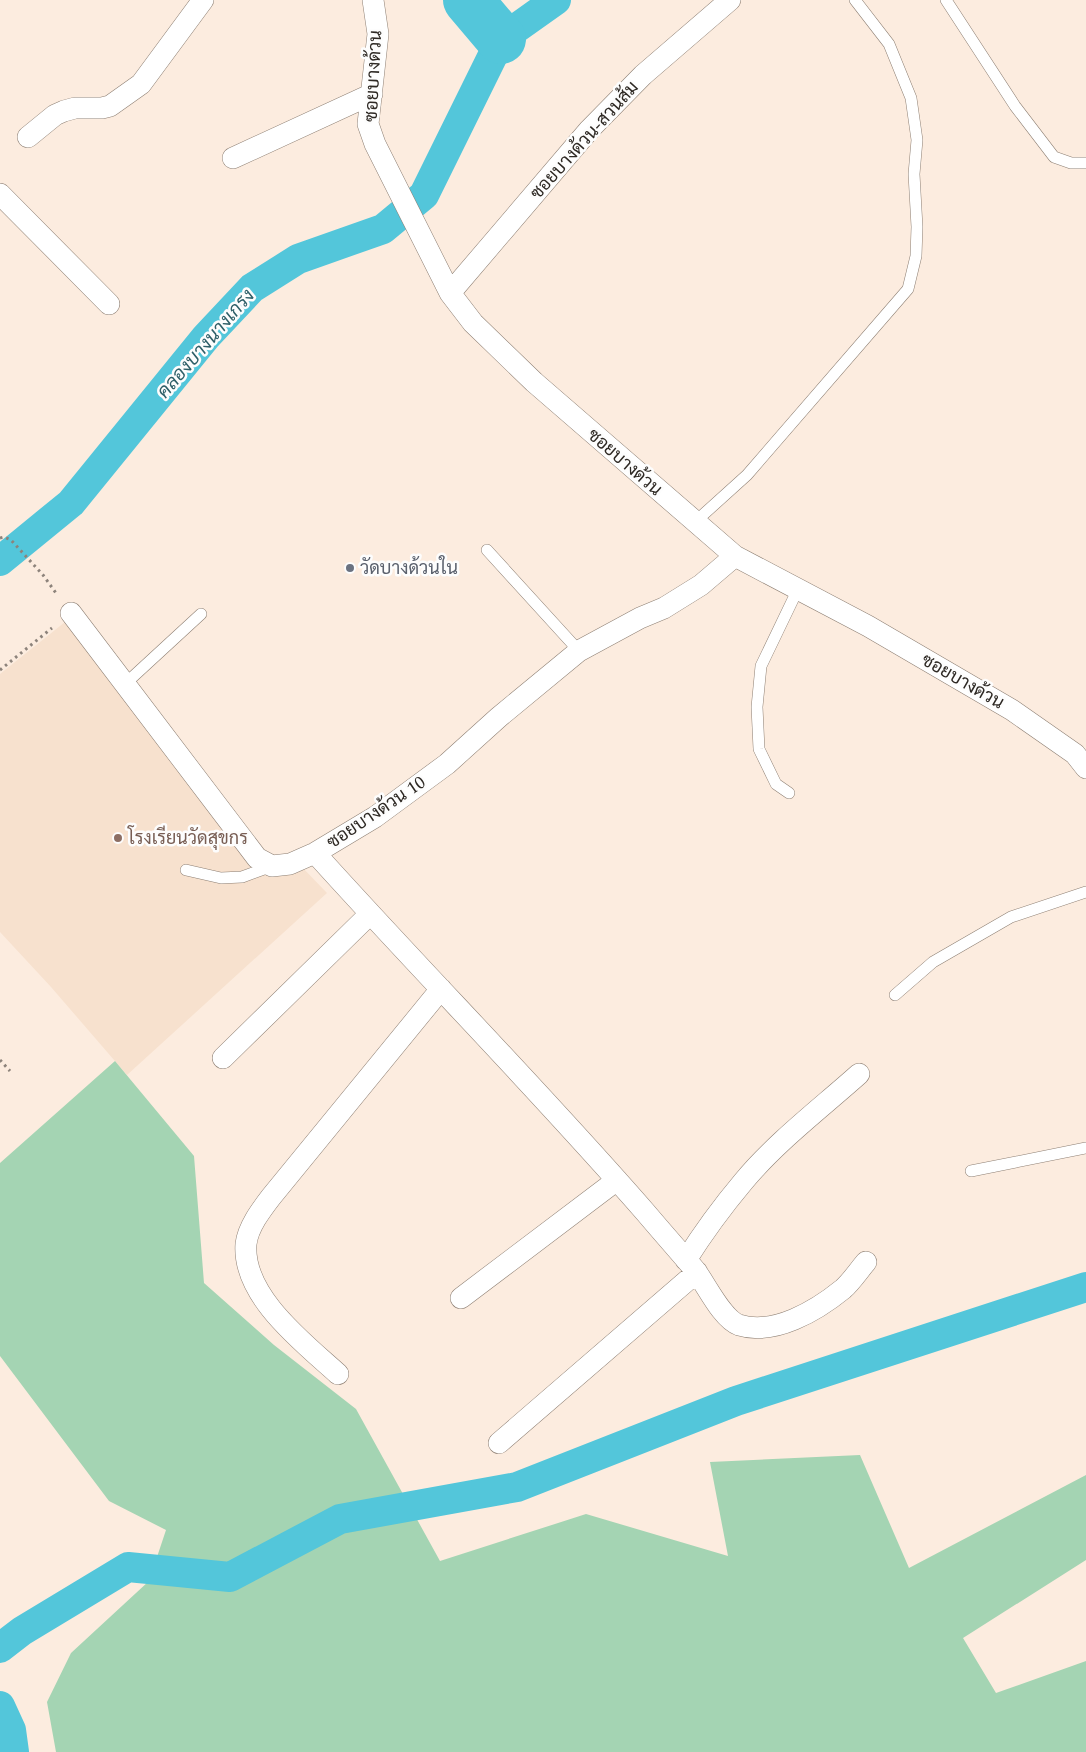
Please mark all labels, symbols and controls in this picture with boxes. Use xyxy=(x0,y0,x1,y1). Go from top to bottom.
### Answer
street label: ซอยบางด้วน xyxy=(358,29,389,123)
street label: ซอยบางด้วน-สวนส้ม xyxy=(524,75,645,206)
water label: คลองบางนางเกรง xyxy=(150,283,262,405)
street label: ซอยบางด้วน xyxy=(581,422,668,503)
place label: วัดบางด้วนใน xyxy=(360,555,458,582)
marker: วัดบางด้วนใน xyxy=(344,562,356,574)
street label: ซอยบางด้วน xyxy=(916,647,1009,716)
street label: ซอยบางด้วน 10 xyxy=(321,769,431,856)
place label: โรงเรียนวัดสุขกร xyxy=(127,825,248,852)
marker: โรงเรียนวัดสุขกร xyxy=(112,832,124,844)

